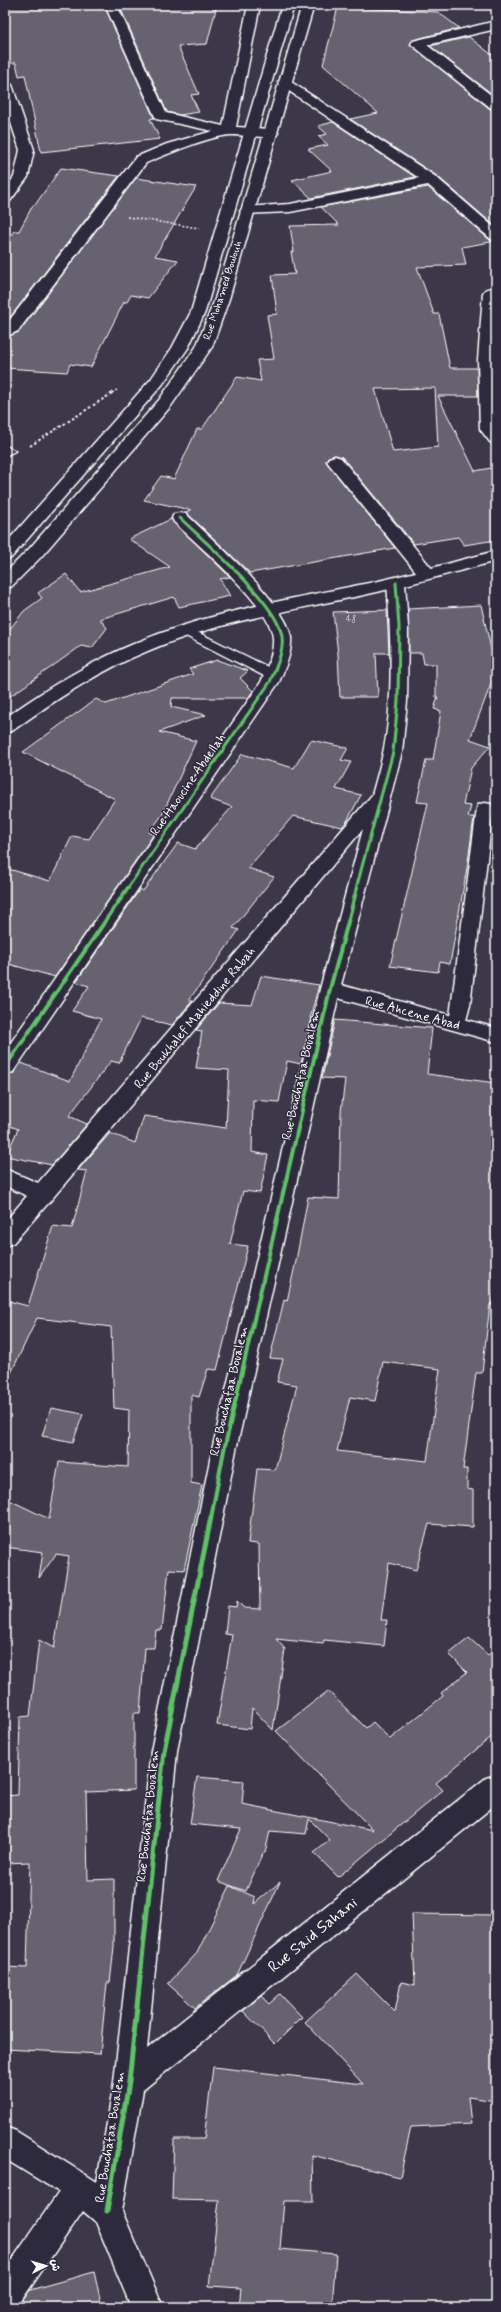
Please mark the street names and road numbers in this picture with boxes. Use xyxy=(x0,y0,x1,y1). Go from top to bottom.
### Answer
street label: Rue Mohamed Boulouh xyxy=(200,239,246,342)
street label: Rue Haoucine Abdellah xyxy=(147,730,230,839)
street label: Rue Boukhalef Mahieddine Rabah xyxy=(131,943,260,1093)
street label: Rue Ahcene Abad xyxy=(363,993,462,1034)
street label: Rue Bouchafaa Boualem xyxy=(278,1009,325,1142)
street label: Rue Bouchafaa Boualem xyxy=(206,1325,253,1458)
street label: Rue Bouchafaa Boualem xyxy=(133,1749,164,1883)
street label: Rue Said Sahani xyxy=(264,1892,362,1978)
street label: Rue Bouchafaa Boualem xyxy=(92,2070,129,2204)

